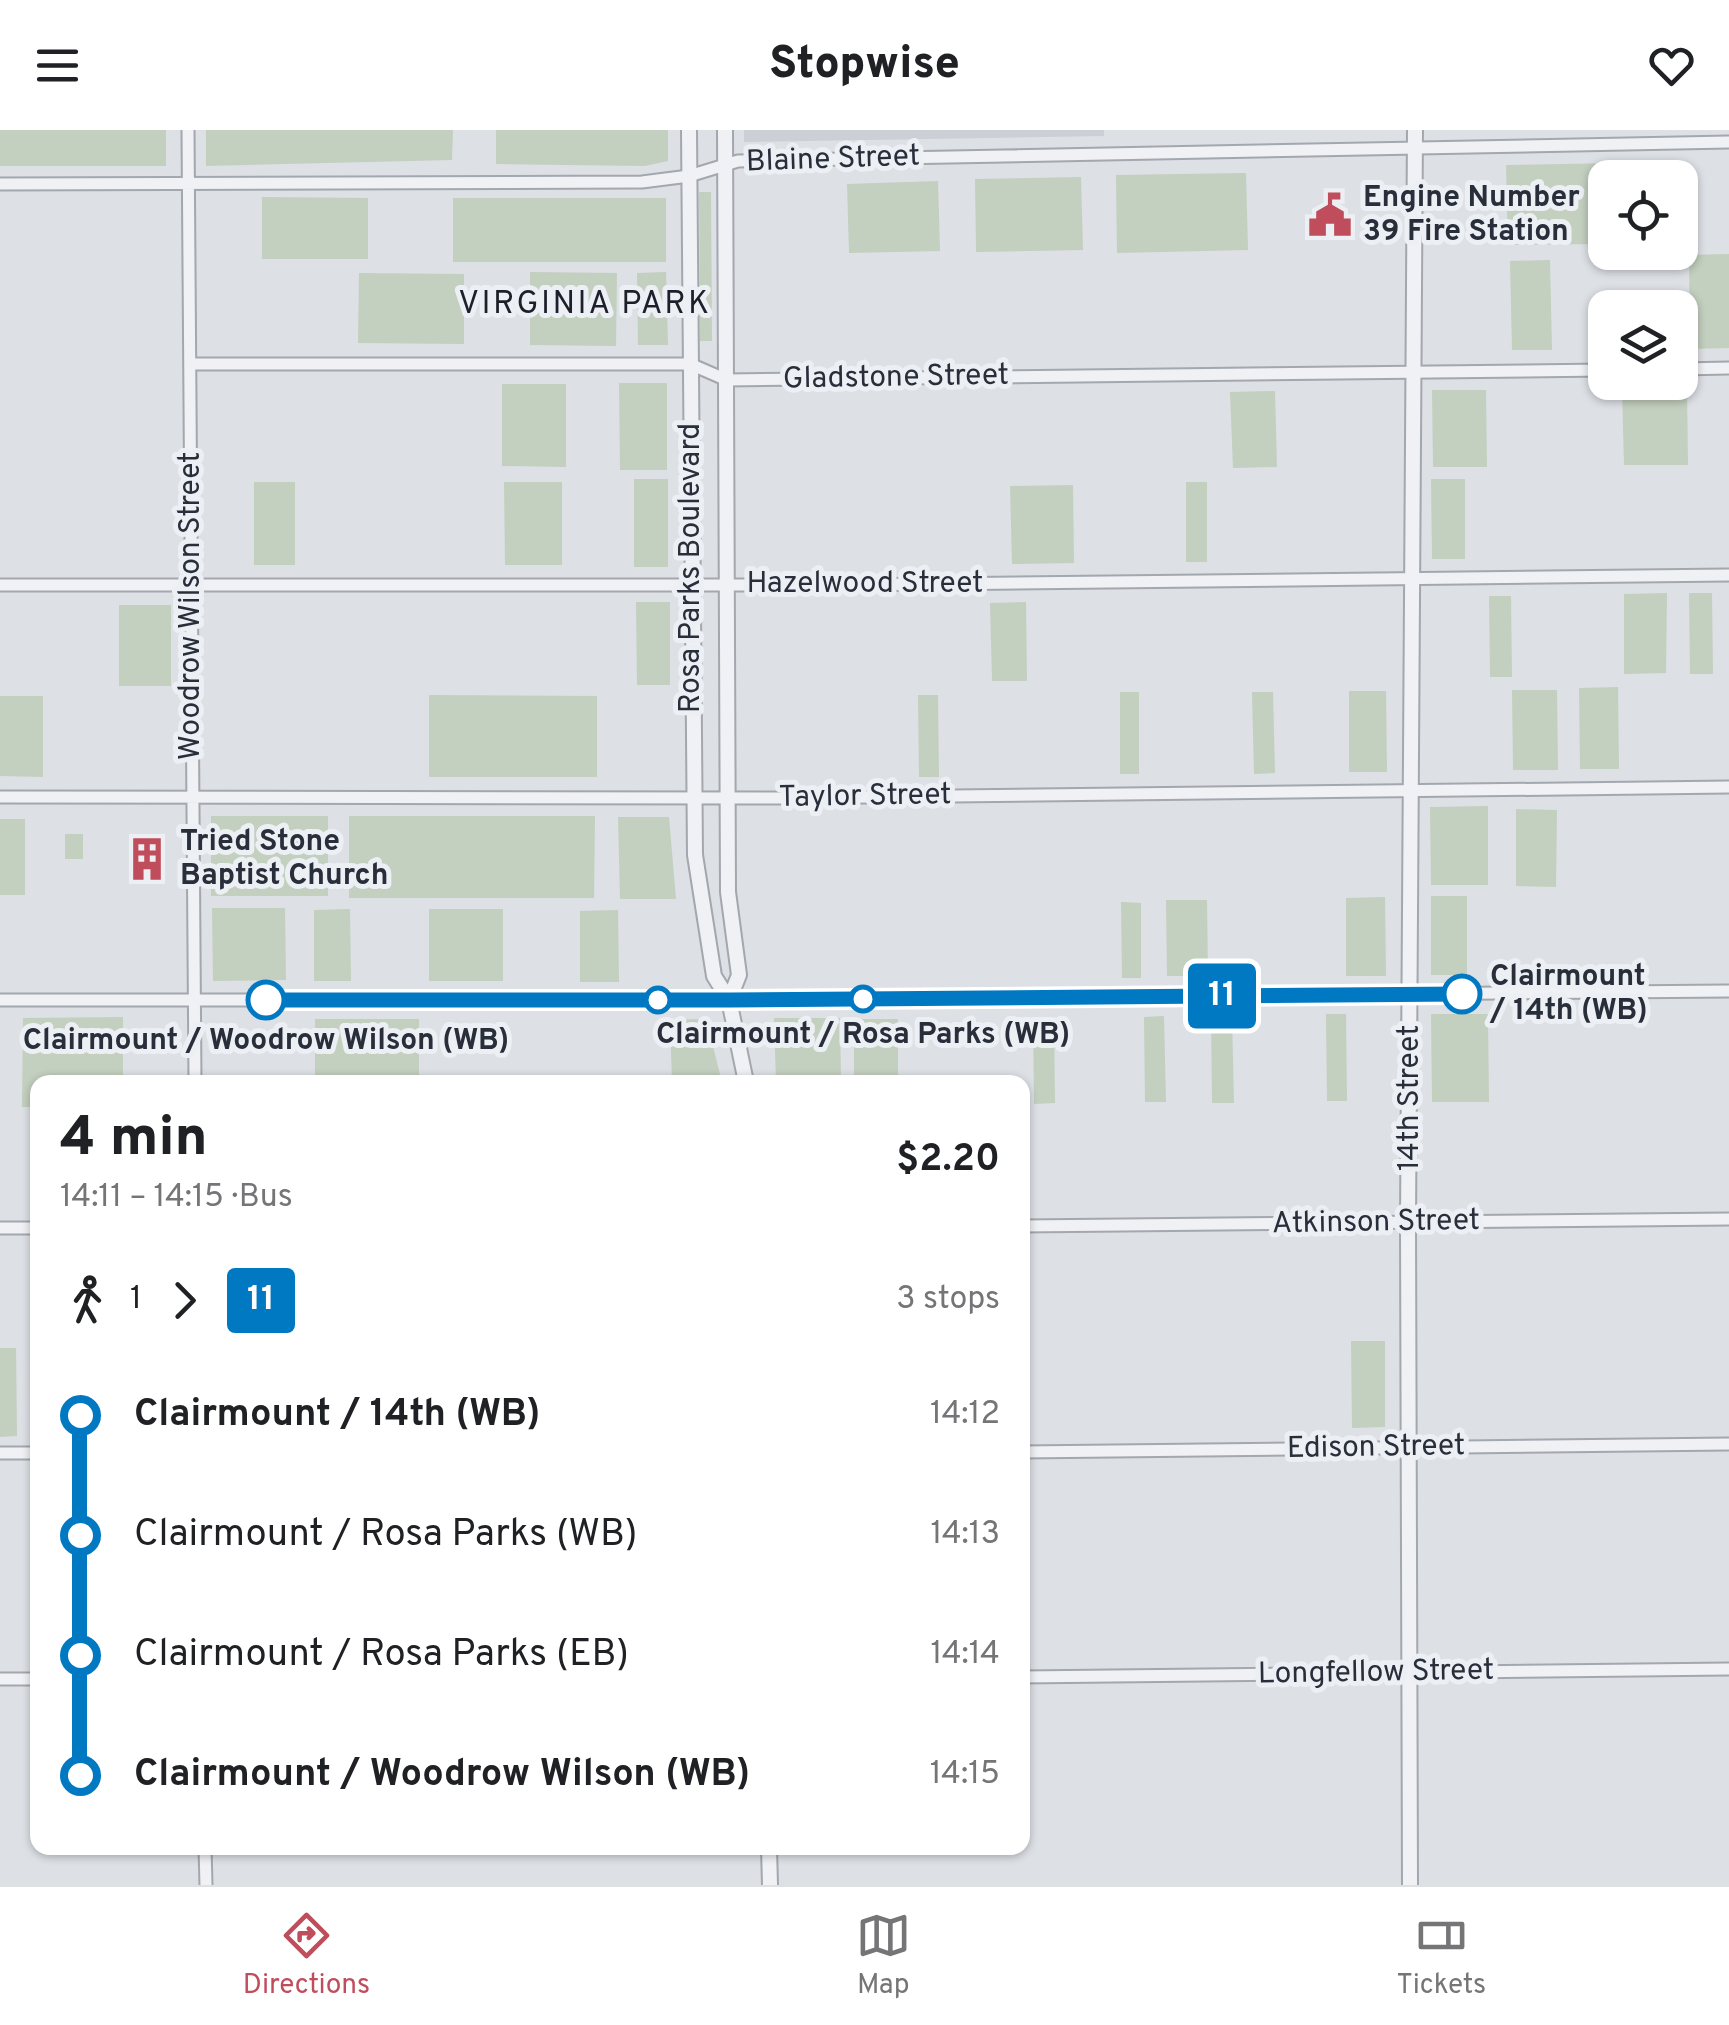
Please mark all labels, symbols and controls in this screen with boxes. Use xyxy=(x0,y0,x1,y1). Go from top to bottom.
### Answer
text: Stopwise xyxy=(769,37,960,94)
icon: menu xyxy=(30,38,85,93)
icon: heart xyxy=(1644,38,1699,93)
street label: Blaine Street xyxy=(745,138,921,182)
map controls xyxy=(1588,160,1698,400)
button: locate xyxy=(1588,160,1698,270)
place label: Engine Number 39 Fire Station xyxy=(1363,180,1580,251)
public building icon: Engine Number 39 Fire Station xyxy=(1306,191,1354,239)
district label: VIRGINIA PARK xyxy=(458,285,712,325)
button: layers xyxy=(1588,290,1698,400)
street label: Gladstone Street xyxy=(783,358,1009,398)
street label: Rosa Parks Boulevard xyxy=(673,423,710,713)
street label: Woodrow Wilson Street xyxy=(173,452,210,760)
street label: Hazelwood Street xyxy=(747,566,983,603)
street label: Taylor Street xyxy=(778,777,952,817)
place label: Tried Stone Baptist Church xyxy=(180,824,389,895)
building icon: Tried Stone Baptist Church xyxy=(123,835,171,883)
place label: Clairmount / 14th (WB) xyxy=(1489,959,1648,1030)
line badge: 11 xyxy=(1177,964,1267,1028)
text: 11 xyxy=(1208,974,1236,1018)
marker: Clairmount / 14th (WB) xyxy=(1443,975,1481,1013)
marker: Clairmount / Woodrow Wilson (WB) xyxy=(247,981,285,1019)
marker: Clairmount / Rosa Parks (WB) xyxy=(850,986,876,1012)
unlabelled marker xyxy=(645,987,671,1013)
place label: Clairmount / Rosa Parks (WB) xyxy=(656,1017,1070,1054)
place label: Clairmount / Woodrow Wilson (WB) xyxy=(23,1023,509,1060)
street label: 14th Street xyxy=(1392,1025,1429,1171)
text: 4 min xyxy=(60,1105,208,1175)
text: $2.20 xyxy=(896,1136,1000,1185)
text: 14:11 – 14:15 · Bus xyxy=(60,1178,293,1218)
street label: Atkinson Street xyxy=(1272,1203,1480,1243)
icon: walk xyxy=(60,1273,115,1328)
icon: forward xyxy=(157,1273,212,1328)
text: 11 xyxy=(247,1278,275,1322)
text: 1 xyxy=(130,1280,142,1320)
text: 3 stops xyxy=(896,1280,1000,1320)
text: Clairmount / 14th (WB) xyxy=(134,1391,540,1440)
text: 14:12 xyxy=(930,1395,1000,1435)
street label: Edison Street xyxy=(1287,1428,1465,1468)
text: Clairmount / Rosa Parks (WB) xyxy=(134,1511,637,1560)
text: 14:13 xyxy=(930,1515,1000,1555)
text: Clairmount / Rosa Parks (EB) xyxy=(134,1631,629,1680)
text: 14:14 xyxy=(930,1635,1000,1675)
street label: Longfellow Street xyxy=(1258,1652,1494,1694)
text: Clairmount / Woodrow Wilson (WB) xyxy=(134,1751,750,1800)
text: 14:15 xyxy=(930,1755,1000,1795)
tab: Directions xyxy=(243,1908,370,2004)
tab: Map xyxy=(856,1908,911,2004)
tab: Tickets xyxy=(1396,1908,1486,2004)

